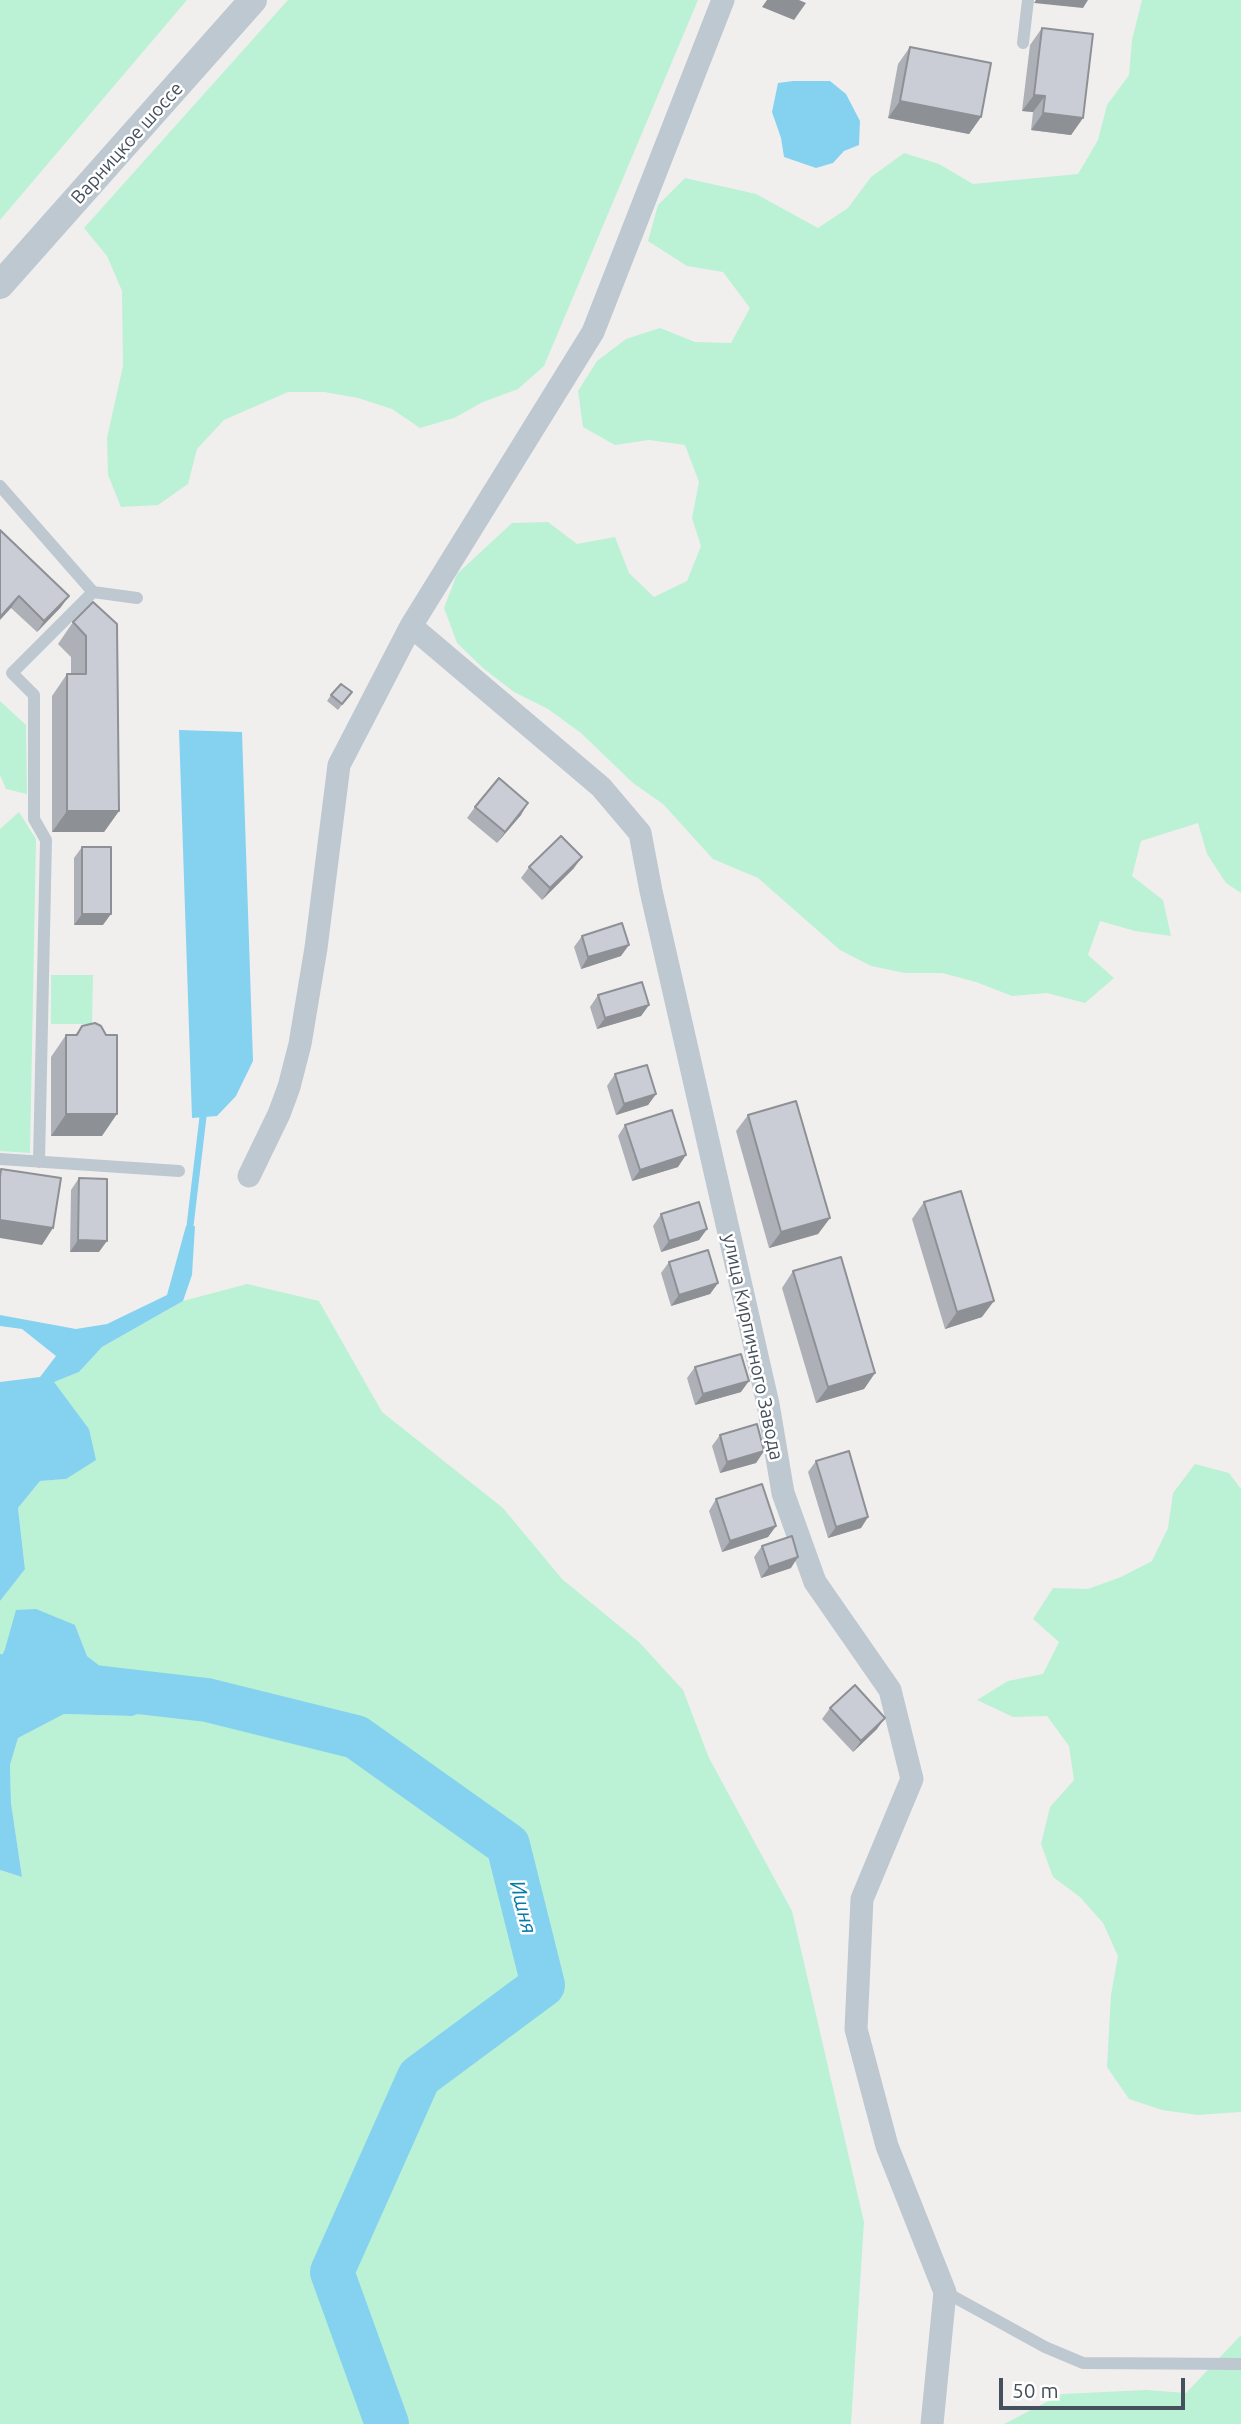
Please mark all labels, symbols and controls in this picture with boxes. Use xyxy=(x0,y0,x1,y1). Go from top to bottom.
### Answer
street label: Варницкое шоссе xyxy=(66,77,188,209)
street label: улица Кирпичного Завода xyxy=(718,1232,788,1462)
water label: Ишня xyxy=(504,1878,542,1936)
scale bar xyxy=(1003,2364,1188,2408)
text: 50 m xyxy=(1012,2378,1059,2402)

